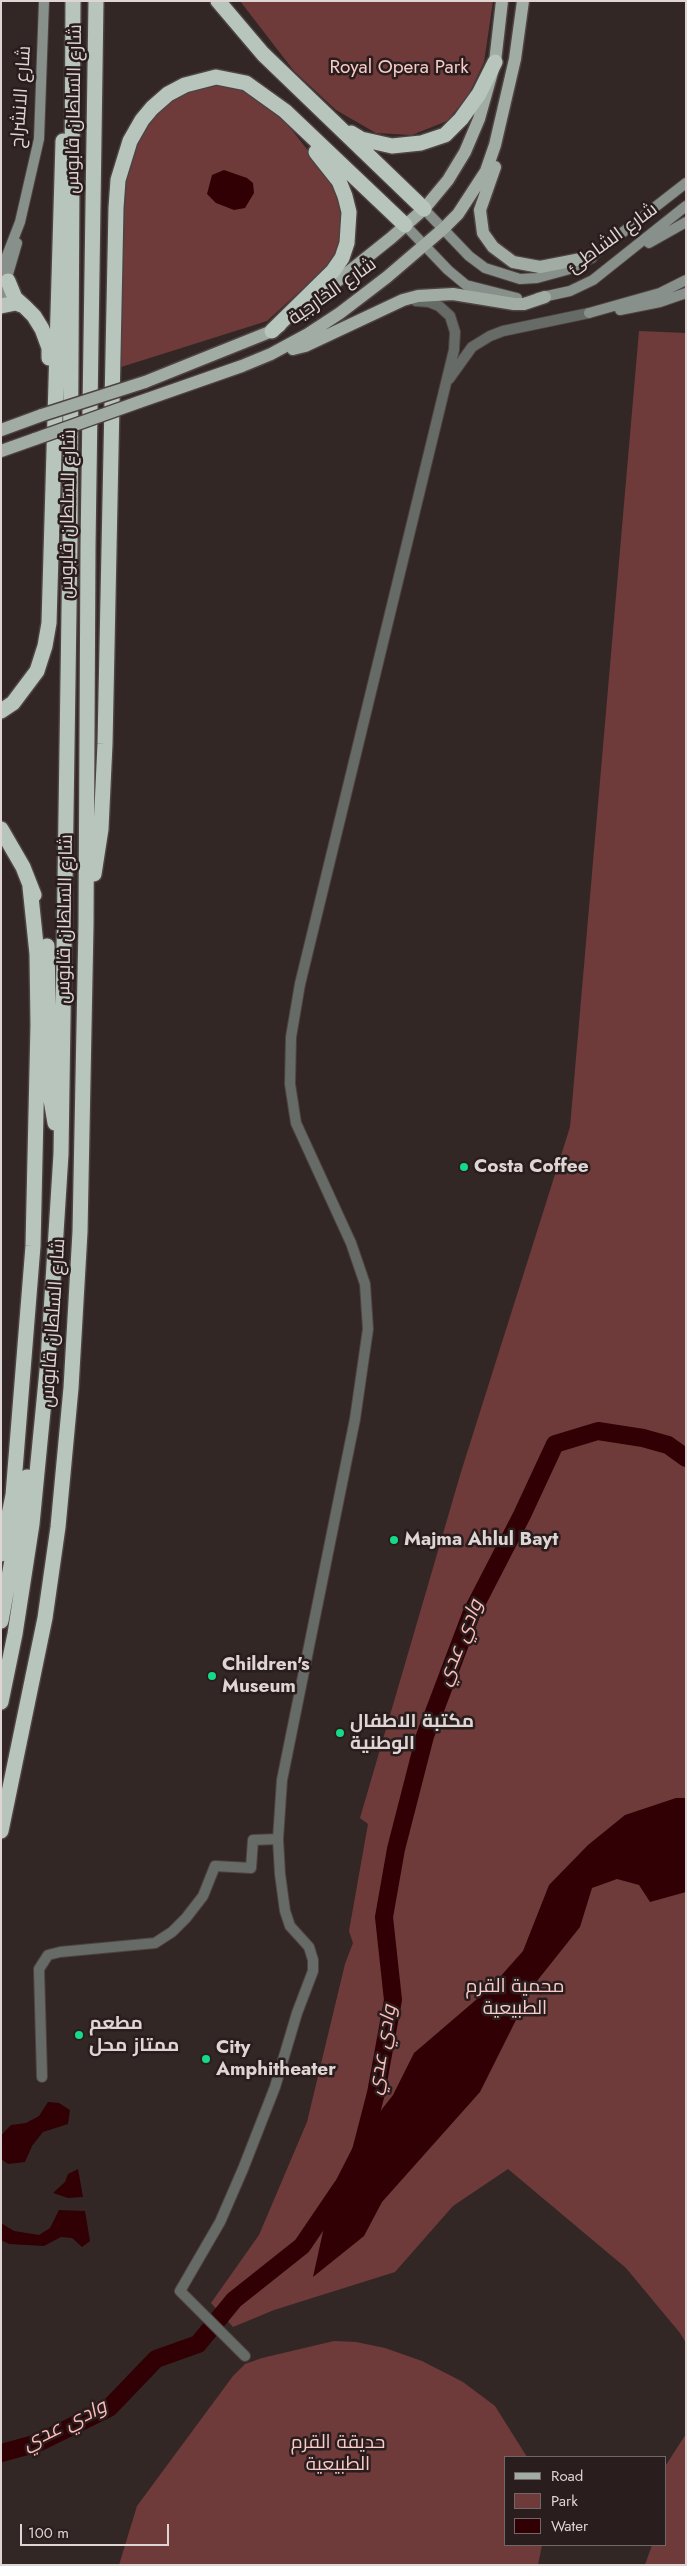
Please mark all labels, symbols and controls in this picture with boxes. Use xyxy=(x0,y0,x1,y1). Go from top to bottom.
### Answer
street label: شارع السلطان قابوس xyxy=(62,24,88,194)
street label: شارع الانشراح xyxy=(7,45,37,149)
park label: Royal Opera Park xyxy=(329,57,469,79)
street label: شارع الشاطئ xyxy=(564,199,662,279)
street label: شارع الخارجية xyxy=(285,253,381,331)
street label: شارع السلطان قابوس xyxy=(56,429,82,599)
street label: شارع السلطان قابوس xyxy=(53,834,79,1004)
place label: Costa Coffee xyxy=(474,1156,589,1178)
marker: Costa Coffee xyxy=(458,1161,470,1173)
street label: شارع السلطان قابوس xyxy=(37,1238,71,1408)
place label: Majma Ahlul Bayt xyxy=(404,1529,558,1551)
marker: Majma Ahlul Bayt xyxy=(388,1534,400,1546)
water label: وادي عدي xyxy=(433,1597,489,1689)
place label: Children's Museum xyxy=(222,1654,310,1698)
marker: Children's Museum xyxy=(206,1670,218,1682)
place label: مكتبة الاطفال الوطنية xyxy=(350,1711,474,1755)
marker: مكتبة الاطفال الوطنية xyxy=(334,1727,346,1739)
park label: محمية القرم الطبيعية xyxy=(466,1976,564,2020)
water label: وادي عدي xyxy=(363,2003,403,2097)
place label: مطعم ممتاز محل xyxy=(89,2013,179,2057)
marker: مطعم ممتاز محل xyxy=(73,2029,85,2041)
place label: City Amphitheater xyxy=(216,2037,336,2081)
marker: City Amphitheater xyxy=(200,2053,212,2065)
water label: وادي عدي xyxy=(19,2395,111,2457)
park label: حديقة القرم الطبيعية xyxy=(291,2432,385,2476)
legend xyxy=(504,2456,667,2546)
text: Road xyxy=(551,2465,583,2487)
text: Park xyxy=(551,2490,578,2512)
scale bar xyxy=(22,2514,171,2546)
text: Water xyxy=(551,2515,588,2537)
text: 100 m xyxy=(28,2522,69,2544)

